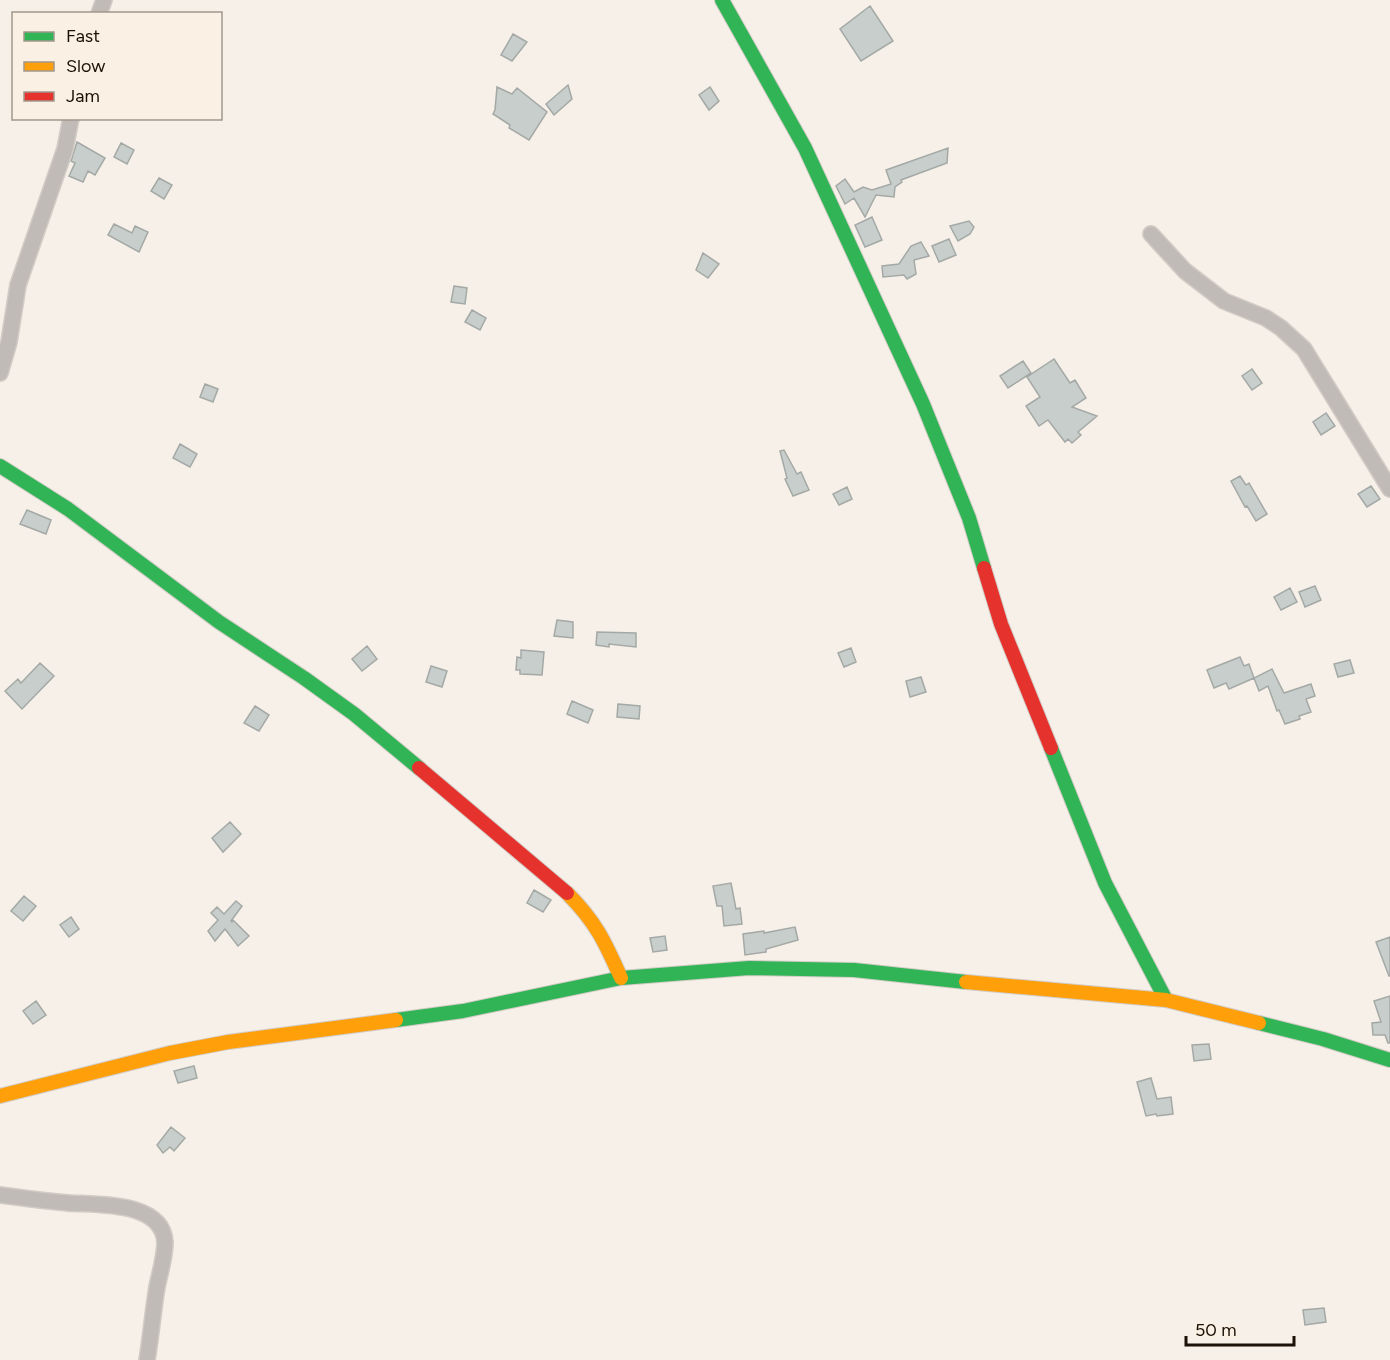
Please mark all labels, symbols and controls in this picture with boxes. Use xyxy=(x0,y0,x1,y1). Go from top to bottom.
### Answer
legend xyxy=(12,12,222,120)
text: Fast xyxy=(66,25,100,47)
text: Slow xyxy=(66,55,105,77)
text: Jam xyxy=(66,85,100,107)
scale bar xyxy=(1186,1309,1294,1347)
text: 50 m xyxy=(1195,1319,1237,1341)

